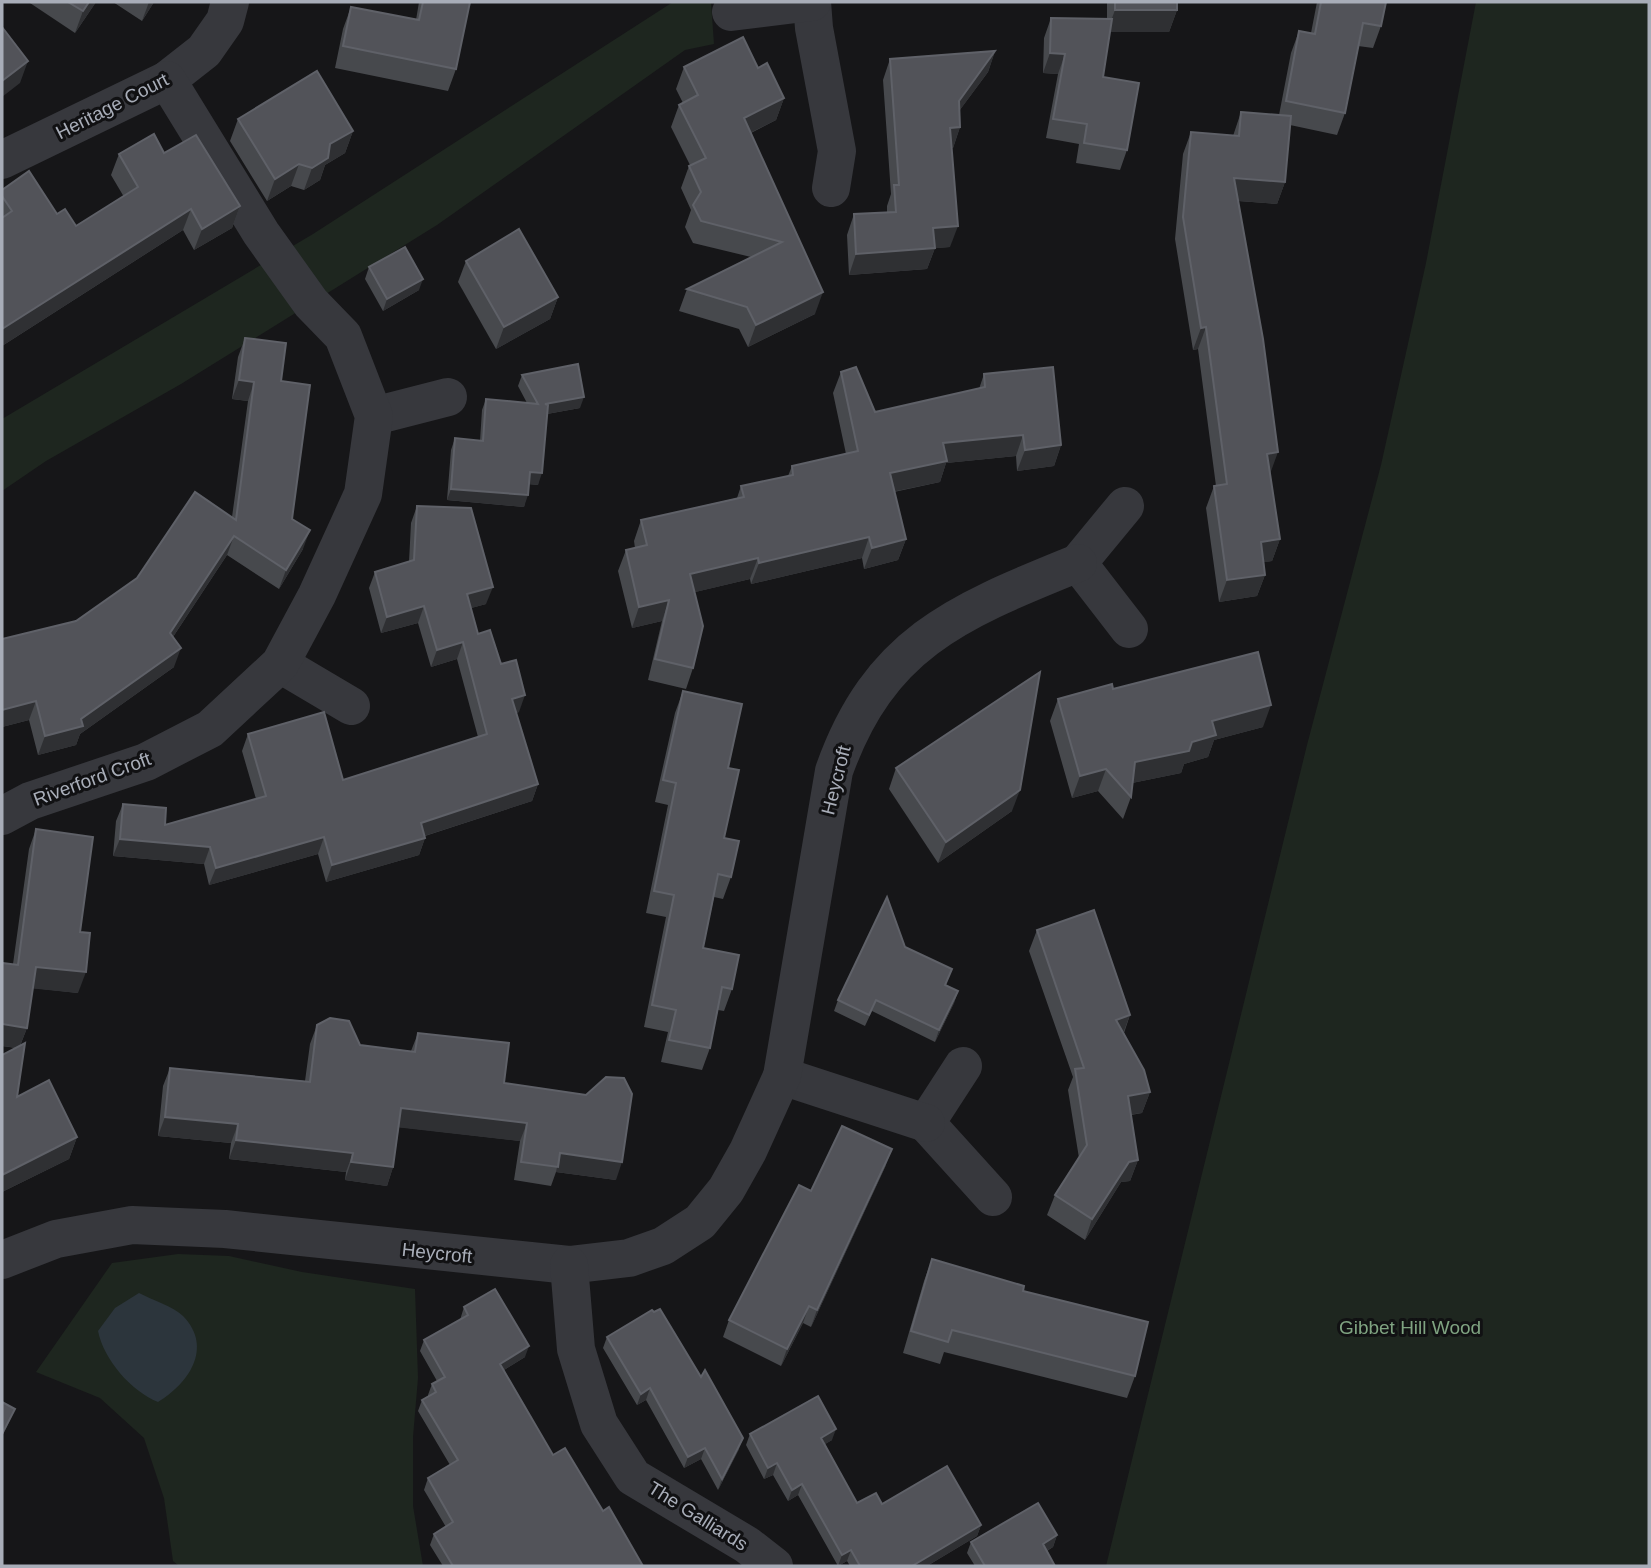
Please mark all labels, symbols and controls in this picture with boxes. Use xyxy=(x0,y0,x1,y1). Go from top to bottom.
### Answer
street label: Heritage Court xyxy=(52,68,172,143)
street label: Heycroft xyxy=(817,742,855,817)
street label: Riverford Croft xyxy=(30,748,154,810)
street label: Heycroft xyxy=(401,1239,474,1267)
park label: Gibbet Hill Wood xyxy=(1339,1317,1481,1338)
street label: The Galliards xyxy=(645,1477,751,1555)

